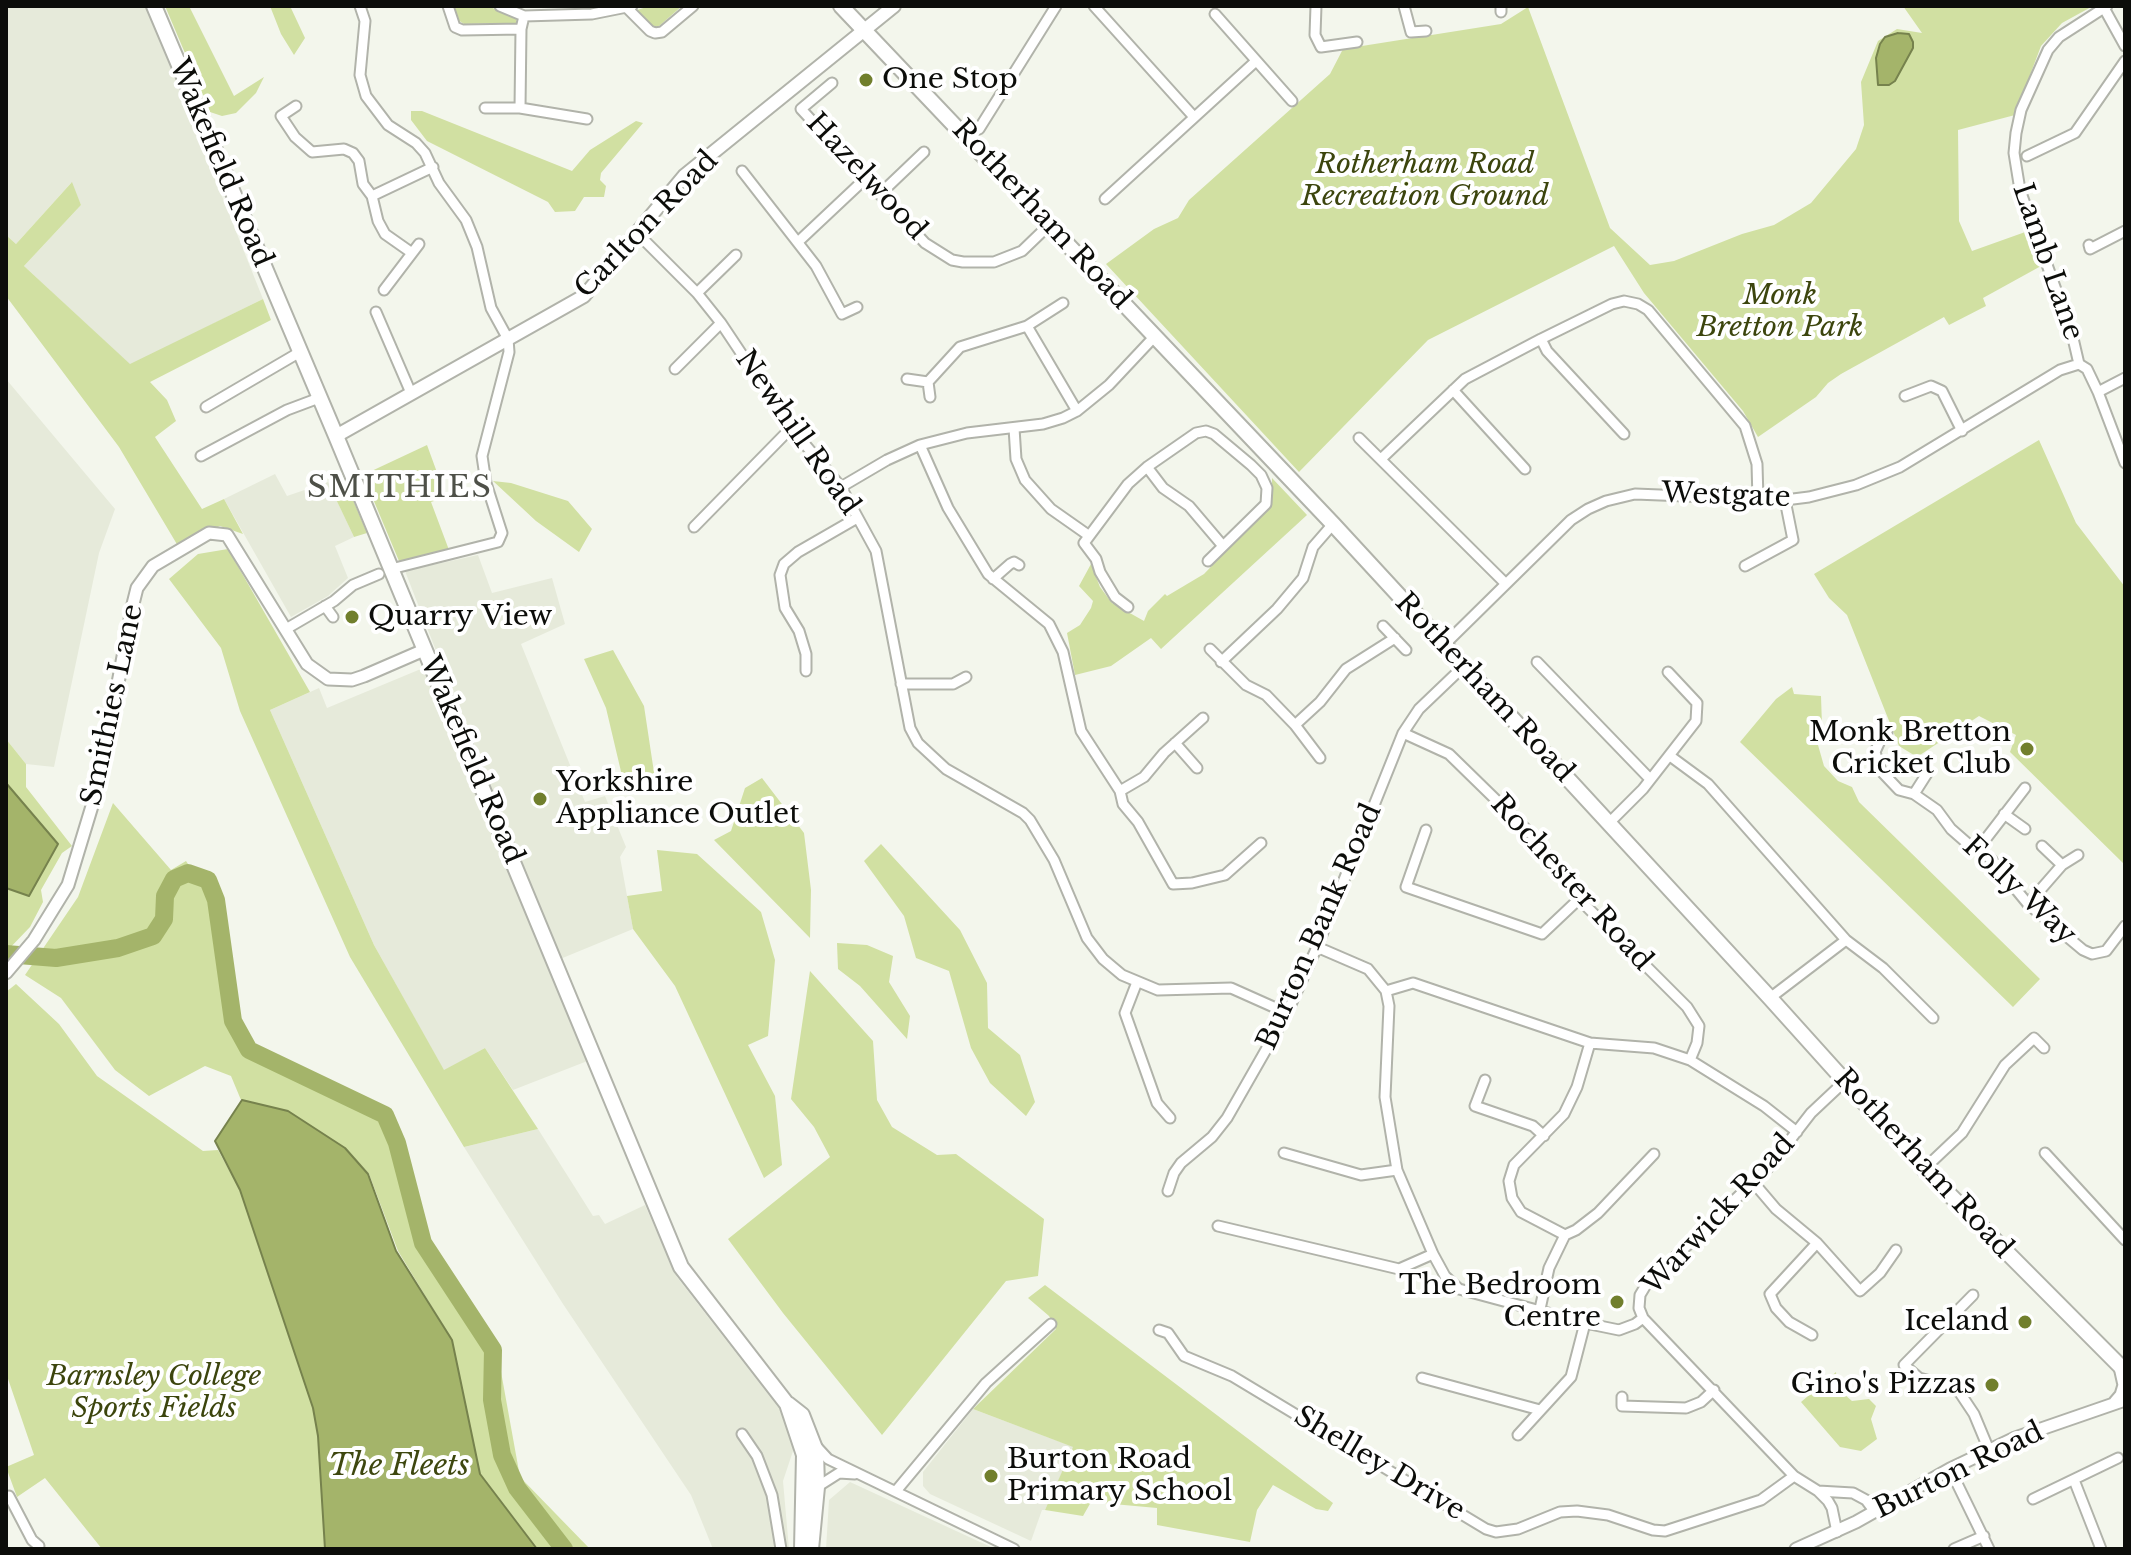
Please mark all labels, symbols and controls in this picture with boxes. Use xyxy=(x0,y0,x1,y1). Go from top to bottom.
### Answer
street label: Wakefield Road xyxy=(161,54,279,272)
place label: One Stop xyxy=(882,63,1018,97)
marker: One Stop xyxy=(857,71,875,89)
street label: Hazelwood xyxy=(799,107,933,247)
street label: Rotherham Road xyxy=(945,113,1137,317)
street label: Carlton Road xyxy=(569,145,725,305)
park label: Rotherham Road Recreation Ground xyxy=(1301,148,1549,214)
street label: Lamb Lane xyxy=(2005,179,2089,345)
park label: Monk Bretton Park xyxy=(1697,279,1863,345)
street label: Newhill Road xyxy=(728,344,866,522)
district label: SMITHIES xyxy=(307,471,493,507)
street label: Westgate xyxy=(1661,477,1791,515)
street label: Rotherham Road xyxy=(1388,586,1580,790)
place label: Quarry View xyxy=(368,600,552,634)
street label: Smithies Lane xyxy=(75,601,151,809)
marker: Quarry View xyxy=(343,608,361,626)
street label: Wakefield Road xyxy=(412,651,530,869)
place label: Monk Bretton Cricket Club xyxy=(1809,716,2011,782)
marker: Monk Bretton Cricket Club xyxy=(2018,740,2036,758)
place label: Yorkshire Appliance Outlet xyxy=(556,766,800,832)
street label: Rochester Road xyxy=(1483,788,1659,978)
marker: Yorkshire Appliance Outlet xyxy=(531,790,549,808)
street label: Burton Bank Road xyxy=(1251,799,1389,1055)
street label: Folly Way xyxy=(1955,830,2083,952)
street label: Rotherham Road xyxy=(1827,1062,2019,1266)
street label: Warwick Road xyxy=(1636,1128,1802,1302)
place label: The Bedroom Centre xyxy=(1399,1269,1601,1335)
marker: The Bedroom Centre xyxy=(1608,1293,1626,1311)
place label: Iceland xyxy=(1904,1305,2009,1339)
marker: Iceland xyxy=(2016,1313,2034,1331)
park label: Barnsley College Sports Fields xyxy=(47,1360,261,1426)
place label: Gino's Pizzas xyxy=(1791,1368,1976,1402)
marker: Gino's Pizzas xyxy=(1983,1376,2001,1394)
street label: Shelley Drive xyxy=(1288,1400,1470,1528)
street label: Burton Road xyxy=(1869,1416,2049,1526)
place label: Burton Road Primary School xyxy=(1007,1443,1232,1509)
water label: The Fleets xyxy=(329,1449,469,1485)
marker: Burton Road Primary School xyxy=(982,1467,1000,1485)

